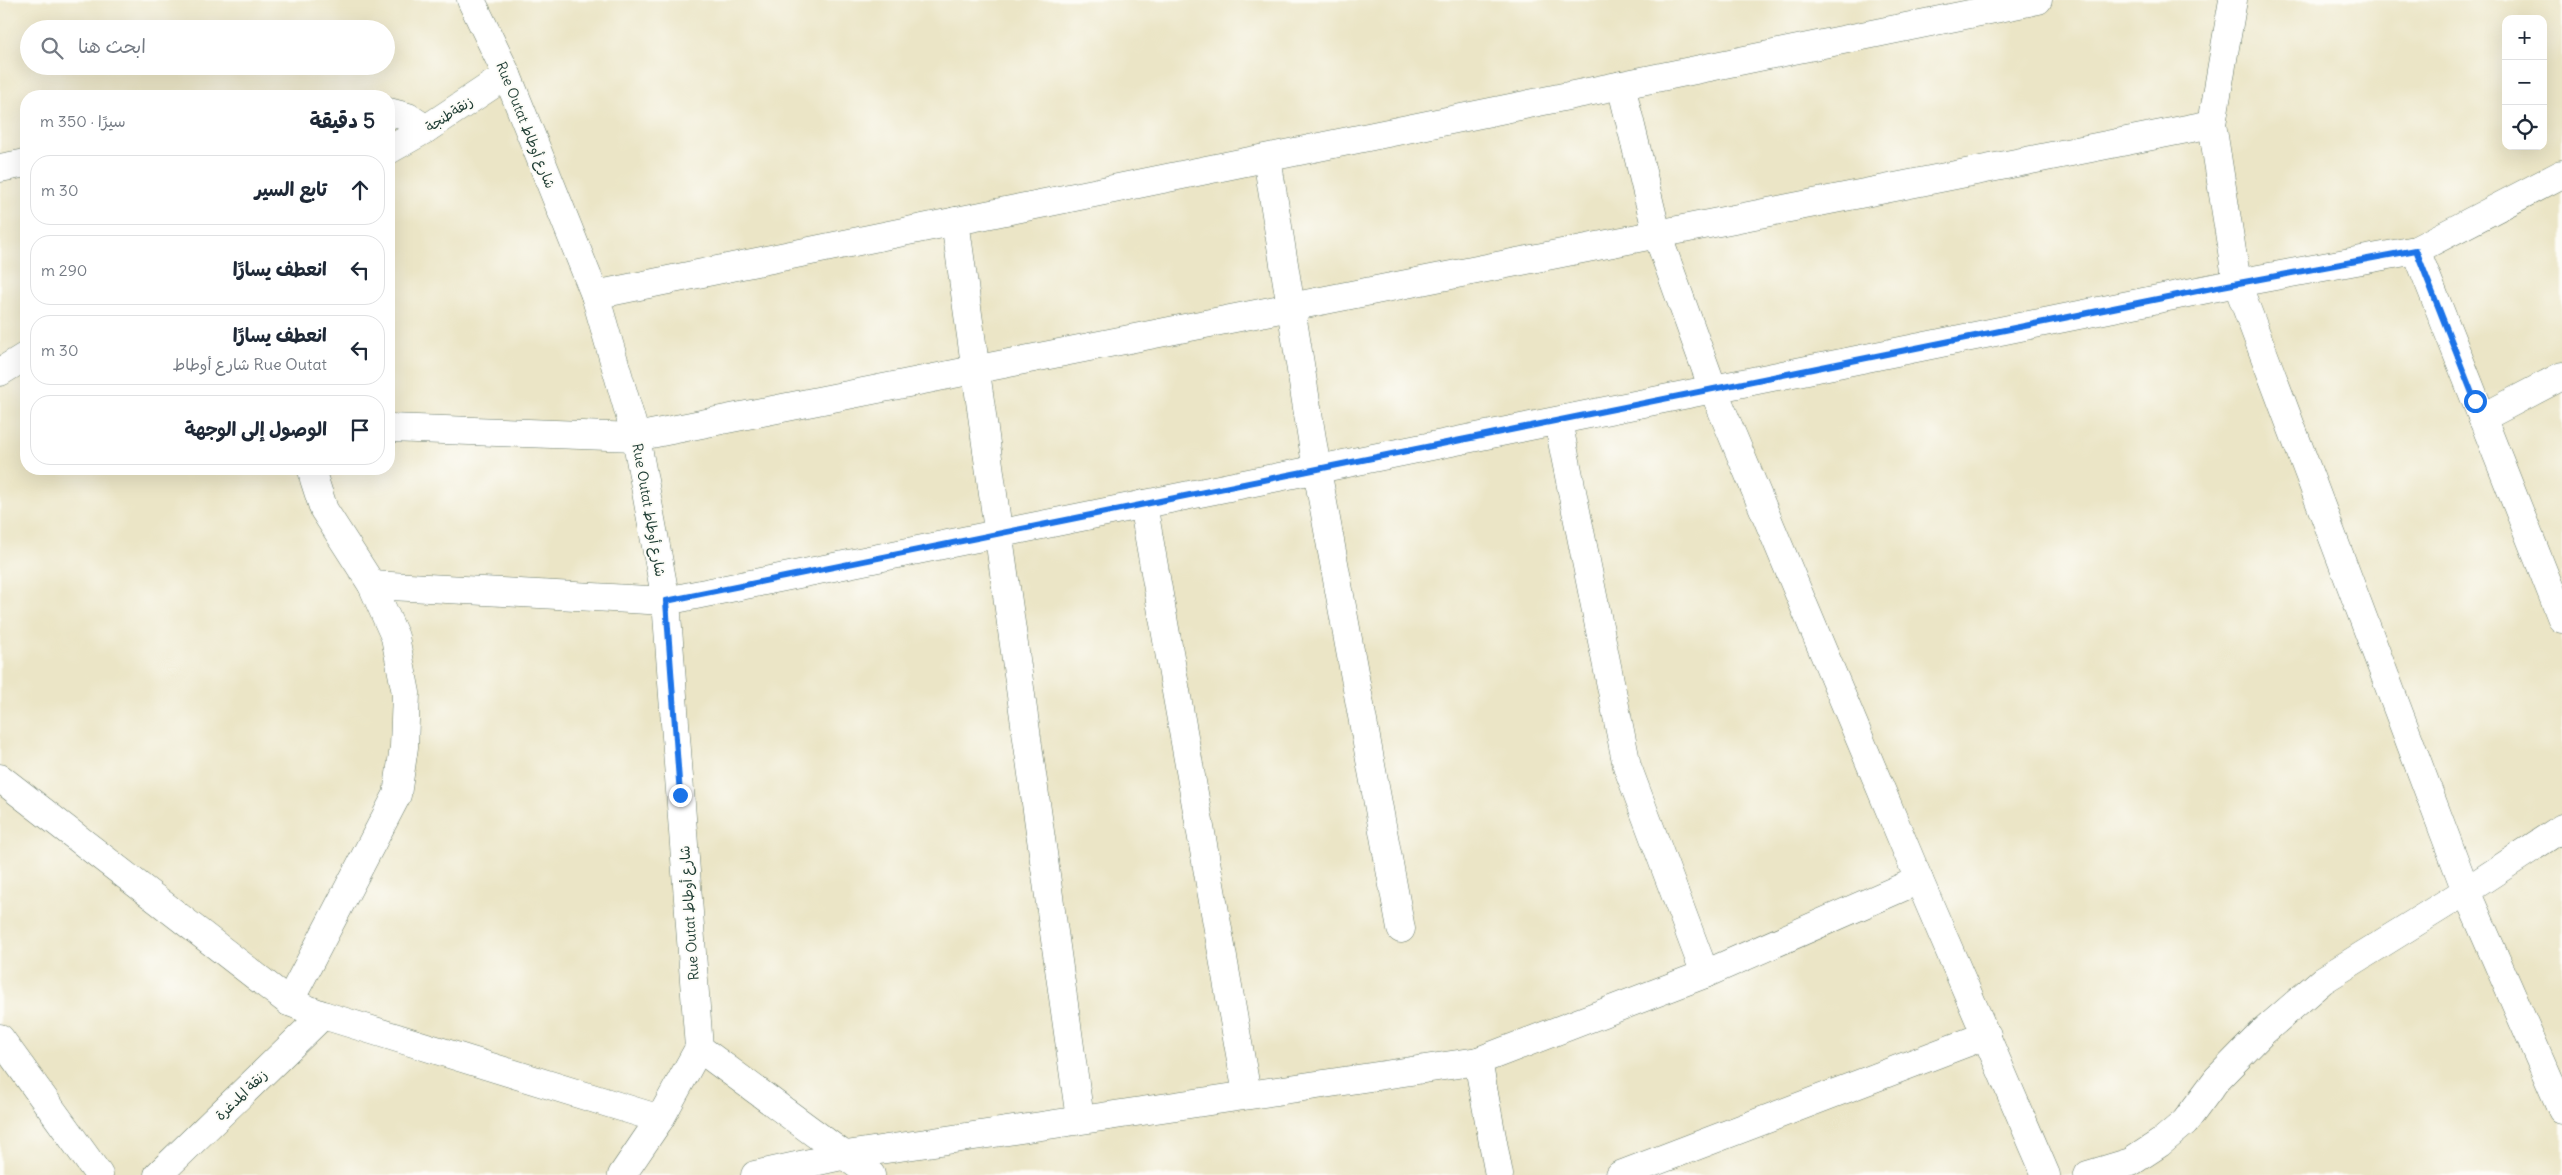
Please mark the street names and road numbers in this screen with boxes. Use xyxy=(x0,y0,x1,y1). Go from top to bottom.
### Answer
street label: Rue Outat شارع أوطاط xyxy=(491,59,560,191)
street label: زنقةطنجة xyxy=(422,92,476,136)
street label: Rue Outat شارع أوطاط xyxy=(627,442,670,578)
street label: Rue Outat شارع أوطاط xyxy=(675,845,704,981)
street label: زنقة المدغرة xyxy=(211,1066,271,1124)

